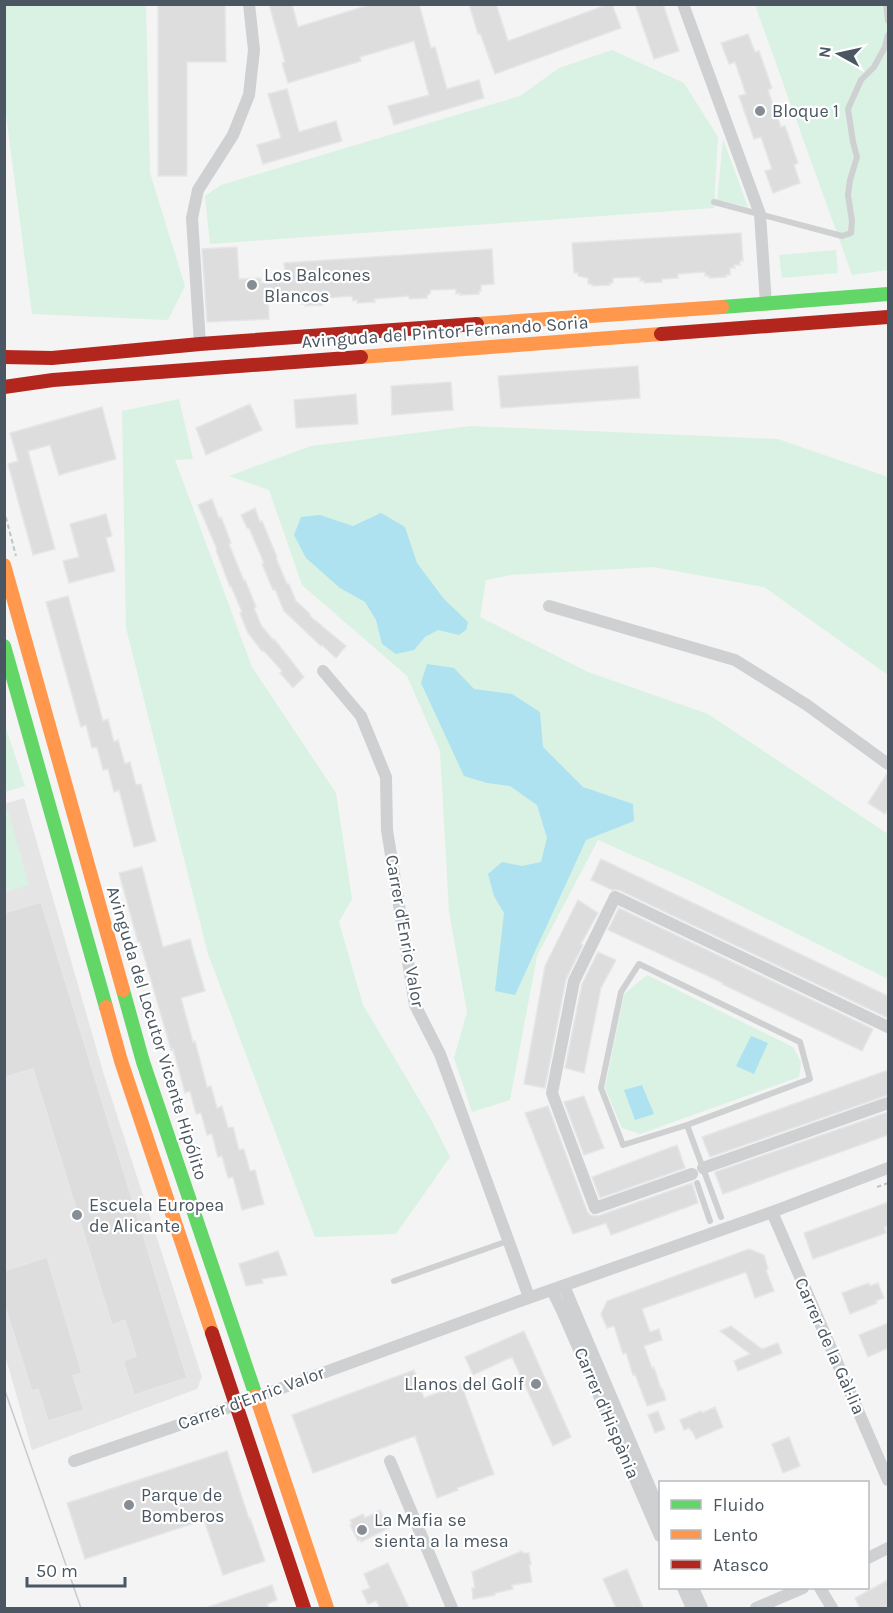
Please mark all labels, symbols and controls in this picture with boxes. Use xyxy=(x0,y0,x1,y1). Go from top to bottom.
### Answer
north arrow xyxy=(809,24,869,84)
text: N xyxy=(814,45,835,59)
place label: Bloque 1 xyxy=(772,100,839,122)
marker: Bloque 1 xyxy=(753,104,767,118)
place label: Los Balcones Blancos xyxy=(264,264,371,307)
marker: Los Balcones Blancos xyxy=(245,278,259,292)
street label: Avinguda del Pintor Fernando Soria xyxy=(301,311,589,353)
street label: Carrer d'Enric Valor xyxy=(381,853,429,1009)
street label: Avinguda del Locutor Vicente Hipólito xyxy=(102,883,212,1183)
place label: Escuela Europea de Alicante xyxy=(89,1194,224,1237)
marker: Escuela Europea de Alicante xyxy=(70,1208,84,1222)
street label: Carrer de la Gàl·lia xyxy=(790,1274,870,1418)
street label: Carrer d'Hispània xyxy=(569,1344,645,1482)
street label: Carrer d'Enric Valor xyxy=(175,1361,328,1435)
place label: Llanos del Golf xyxy=(404,1373,525,1395)
marker: Llanos del Golf xyxy=(529,1377,543,1391)
legend xyxy=(659,1481,869,1589)
place label: Parque de Bomberos xyxy=(141,1484,225,1527)
text: Fluido xyxy=(713,1494,764,1516)
marker: Parque de Bomberos xyxy=(122,1498,136,1512)
place label: La Mafia se sienta a la mesa xyxy=(374,1509,509,1552)
marker: La Mafia se sienta a la mesa xyxy=(355,1523,369,1537)
text: Lento xyxy=(713,1524,758,1546)
scale bar xyxy=(27,1550,124,1588)
text: Atasco xyxy=(713,1554,769,1576)
text: 50 m xyxy=(36,1560,78,1582)

